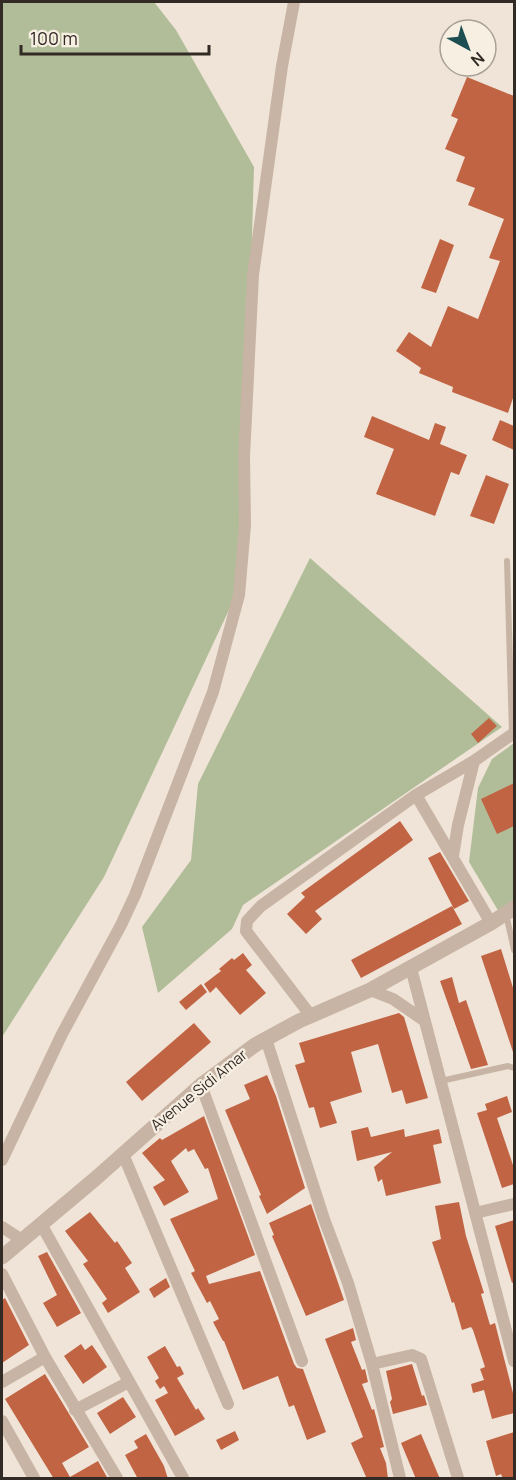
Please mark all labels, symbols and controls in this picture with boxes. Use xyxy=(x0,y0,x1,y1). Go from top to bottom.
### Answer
scale bar xyxy=(21,18,208,56)
north arrow xyxy=(438,18,498,78)
text: 100 m xyxy=(30,26,78,50)
text: N xyxy=(466,47,489,71)
street label: Avenue Sidi Amar xyxy=(146,1044,252,1135)

